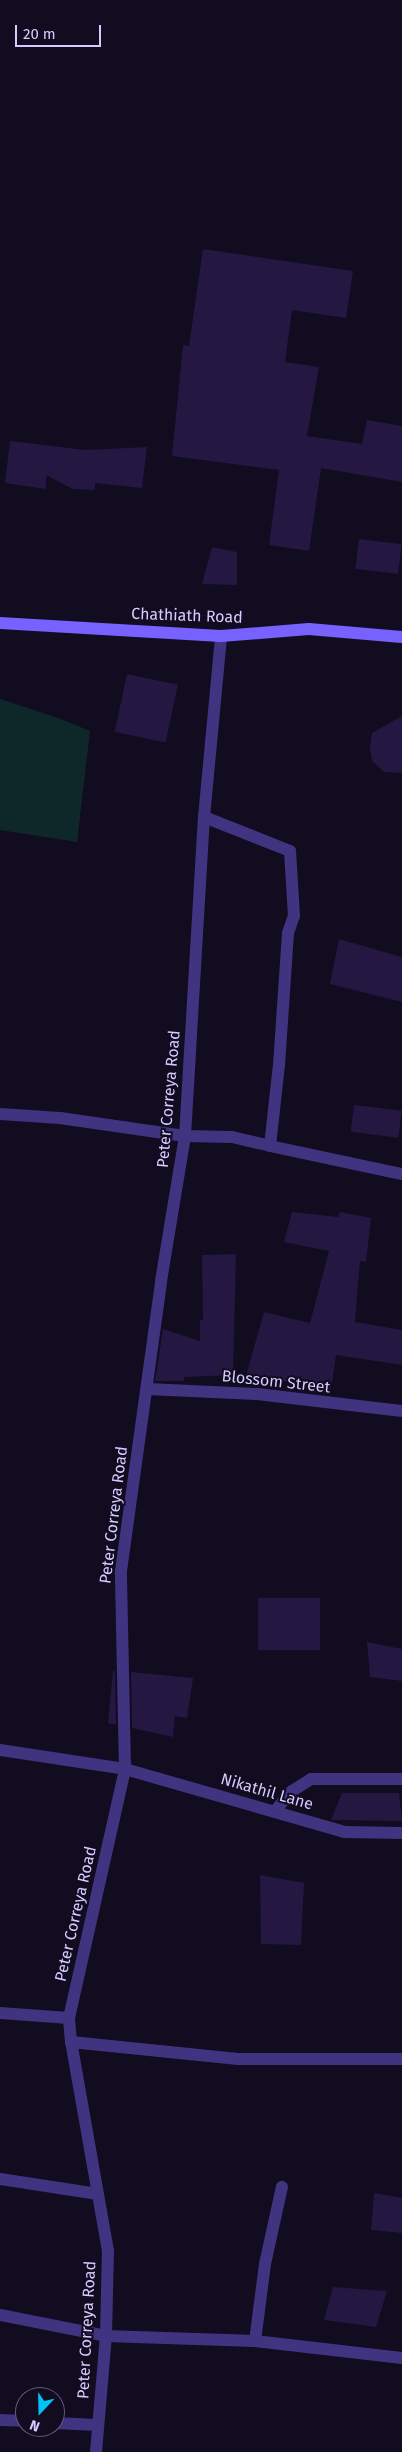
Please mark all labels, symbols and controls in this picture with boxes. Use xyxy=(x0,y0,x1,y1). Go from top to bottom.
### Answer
scale bar xyxy=(18,15,104,47)
text: 20 m xyxy=(23,25,56,43)
street label: Chathiath Road xyxy=(131,604,243,628)
street label: Peter Correya Road xyxy=(153,1029,185,1169)
street label: Blossom Street xyxy=(221,1367,331,1397)
street label: Peter Correya Road xyxy=(96,1445,132,1585)
street label: Nikathil Lane xyxy=(219,1770,315,1814)
street label: Peter Correya Road xyxy=(51,1845,101,1983)
street label: Peter Correya Road xyxy=(74,2261,100,2399)
north arrow xyxy=(15,2387,65,2437)
text: N xyxy=(27,2416,42,2435)

